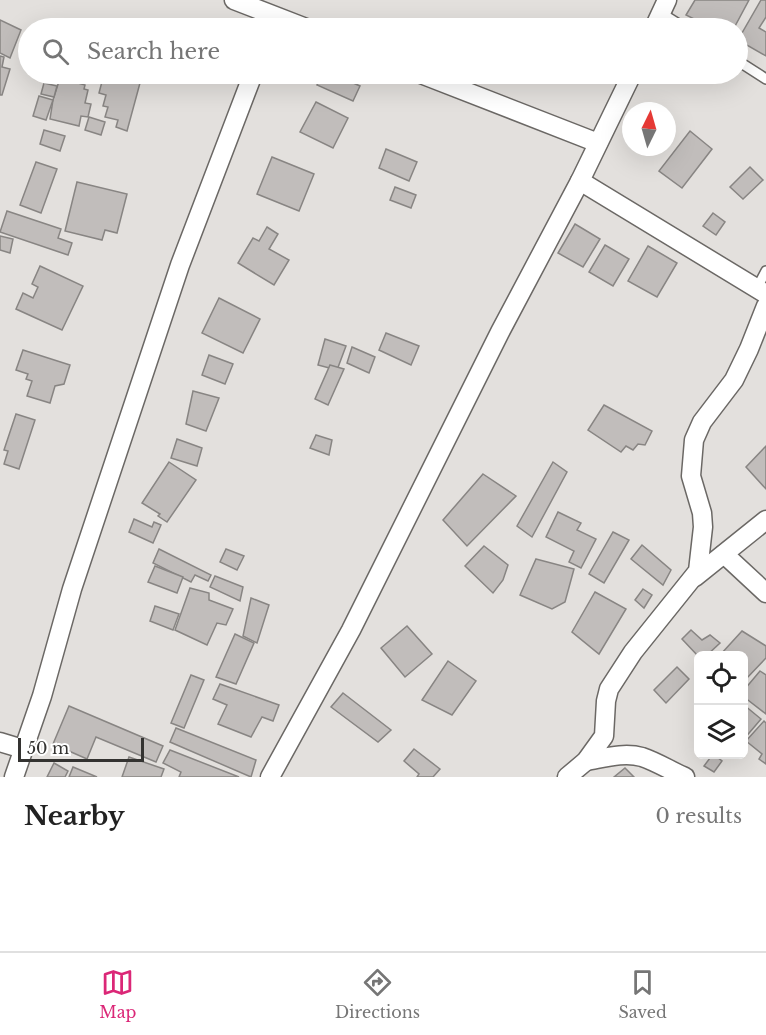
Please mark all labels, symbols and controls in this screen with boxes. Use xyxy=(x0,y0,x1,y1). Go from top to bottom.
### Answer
search box xyxy=(18,18,748,84)
icon: search xyxy=(39,35,72,68)
text: Search here xyxy=(87,38,220,65)
north arrow xyxy=(622,102,676,156)
map controls xyxy=(694,651,748,759)
button: locate xyxy=(694,651,748,705)
button: layers xyxy=(694,705,748,759)
scale bar xyxy=(18,735,144,762)
text: 50 m xyxy=(27,738,69,758)
text: Nearby xyxy=(24,800,125,832)
text: 0 results xyxy=(656,804,742,828)
tab: Map xyxy=(99,966,136,1022)
tab: Directions xyxy=(335,966,420,1022)
tab: Saved xyxy=(618,966,667,1022)

